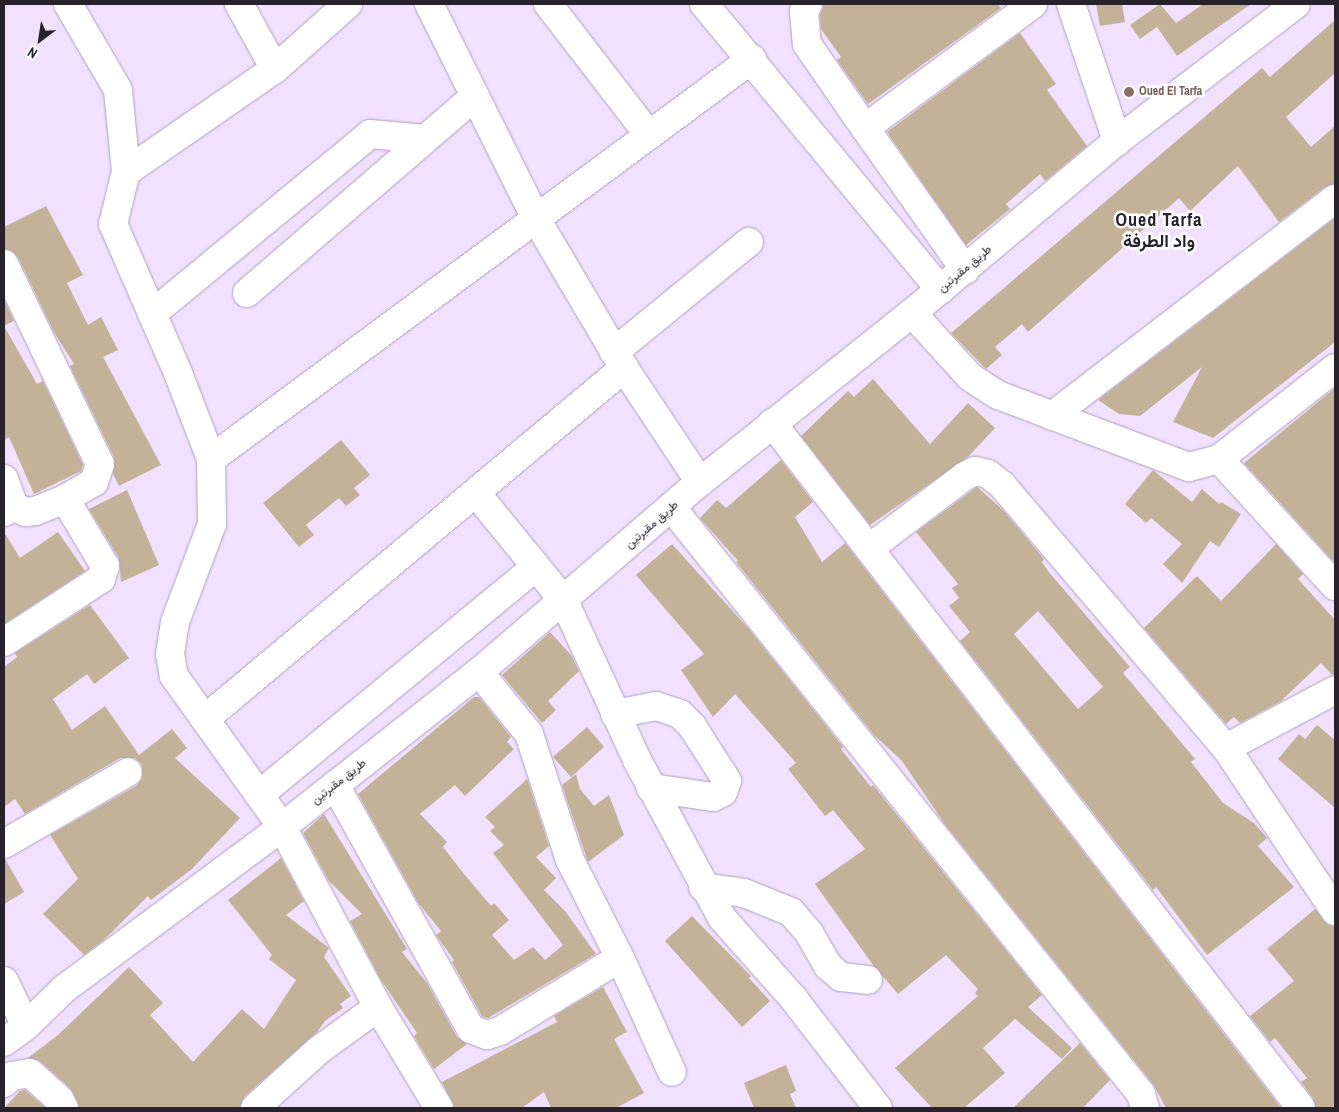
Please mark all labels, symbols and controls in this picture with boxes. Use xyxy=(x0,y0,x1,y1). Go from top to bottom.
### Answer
north arrow xyxy=(15,15,65,65)
text: N xyxy=(24,43,40,63)
place label: Oued El Tarfa xyxy=(1139,85,1202,99)
marker: Oued El Tarfa xyxy=(1123,86,1135,98)
district label: Oued Tarfa واد الطرفة xyxy=(1114,210,1204,252)
street label: طريق مقبرتين xyxy=(935,242,995,296)
street label: طريق مقبرتين xyxy=(623,498,681,552)
street label: طريق مقبرتين xyxy=(309,756,369,808)

